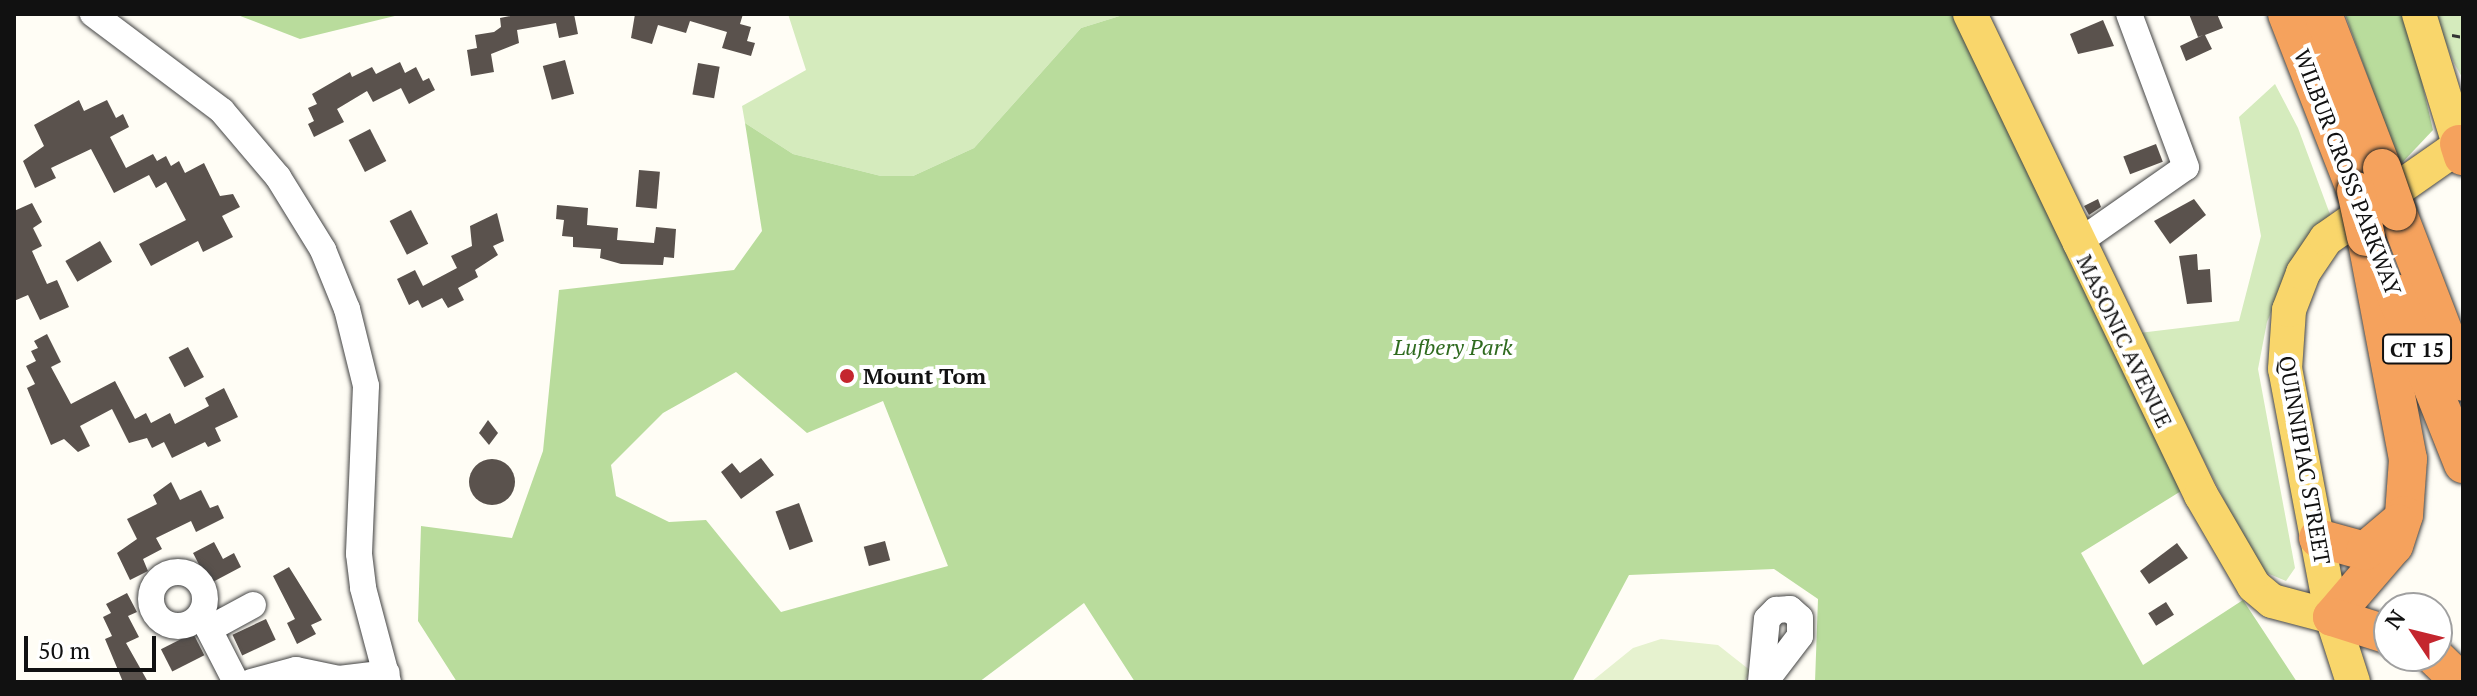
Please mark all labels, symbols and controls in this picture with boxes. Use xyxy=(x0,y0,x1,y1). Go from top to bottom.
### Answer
street label: WILBUR CROSS PARKWAY xyxy=(2289,45,2407,299)
street label: MASONIC AVENUE xyxy=(2072,250,2178,432)
road number: CT 15 xyxy=(2381,333,2453,365)
park label: Lufbery Park xyxy=(1393,334,1513,360)
street label: QUINNIPIAC STREET xyxy=(2274,354,2336,566)
place label: Mount Tom xyxy=(863,363,986,389)
marker: Mount Tom xyxy=(838,367,856,385)
north arrow xyxy=(2373,592,2453,672)
text: N xyxy=(2378,604,2411,634)
scale bar xyxy=(28,620,160,670)
text: 50 m xyxy=(38,634,90,666)

